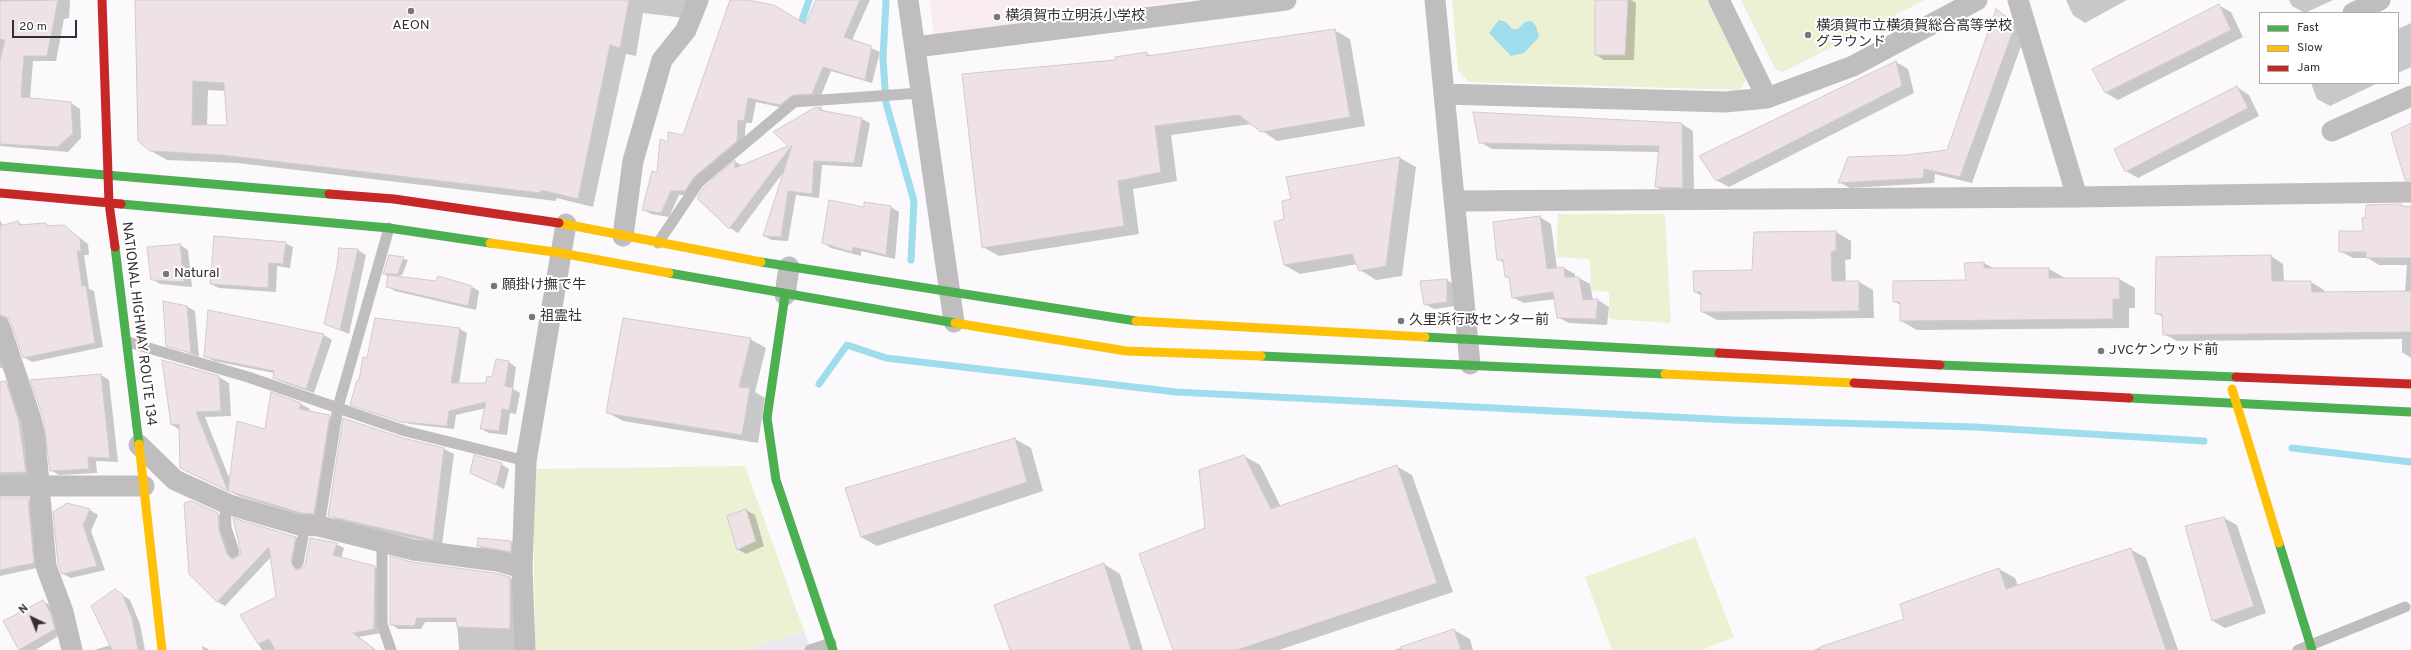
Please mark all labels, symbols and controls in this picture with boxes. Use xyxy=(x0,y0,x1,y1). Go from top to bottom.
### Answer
marker: AEON xyxy=(406,6,416,16)
place label: 横須賀市立明浜小学校 xyxy=(1005,9,1145,25)
scale bar xyxy=(14,12,79,38)
marker: 横須賀市立明浜小学校 xyxy=(992,12,1002,22)
legend xyxy=(2259,12,2399,84)
place label: AEON xyxy=(392,18,430,34)
text: 20 m xyxy=(19,19,47,35)
place label: 横須賀市立横須賀総合高等学校 グラウンド xyxy=(1816,19,2012,52)
text: Fast xyxy=(2297,20,2319,36)
marker: 横須賀市立横須賀総合高等学校 グラウンド xyxy=(1803,30,1813,40)
text: Slow xyxy=(2297,40,2323,56)
text: Jam xyxy=(2297,60,2320,76)
street label: NATIONAL HIGHWAY ROUTE 134 xyxy=(117,221,159,427)
place label: Natural xyxy=(174,266,220,282)
marker: Natural xyxy=(161,269,171,279)
place label: 願掛け撫で牛 xyxy=(502,278,586,294)
marker: 願掛け撫で牛 xyxy=(489,281,499,291)
place label: 祖霊社 xyxy=(540,309,582,325)
marker: 祖霊社 xyxy=(527,312,537,322)
place label: 久里浜行政センター前 xyxy=(1409,313,1549,329)
marker: 久里浜行政センター前 xyxy=(1396,316,1406,326)
place label: JVCケンウッド前 xyxy=(2109,343,2218,359)
marker: JVCケンウッド前 xyxy=(2096,346,2106,356)
north arrow xyxy=(12,598,52,638)
text: N xyxy=(16,601,31,617)

